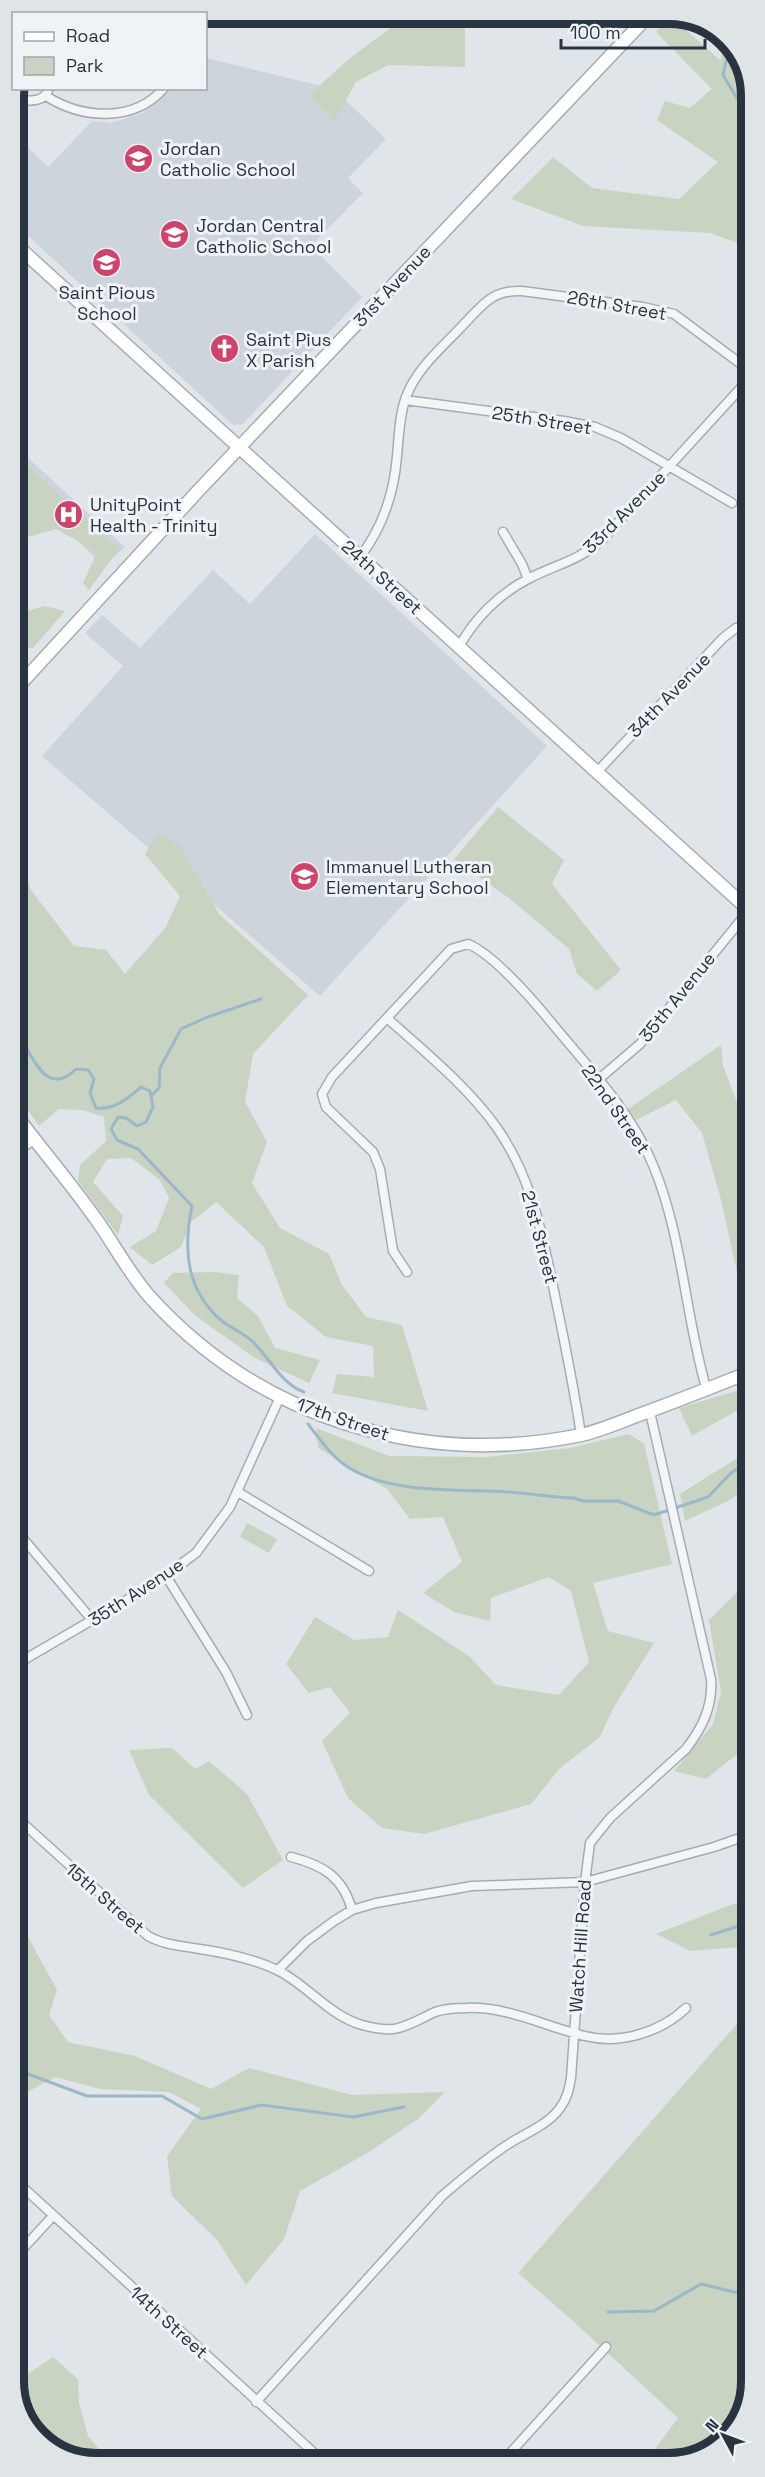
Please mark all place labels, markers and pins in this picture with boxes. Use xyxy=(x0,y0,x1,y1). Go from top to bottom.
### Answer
place label: Jordan Catholic School xyxy=(160,137,295,181)
school or university icon: Jordan Catholic School xyxy=(123,142,155,174)
place label: Jordan Central Catholic School xyxy=(196,214,331,258)
school or university icon: Jordan Central Catholic School xyxy=(159,219,191,251)
school or university icon: Saint Pious School xyxy=(91,247,123,279)
place label: Saint Pious School xyxy=(59,281,155,325)
place label: Saint Pius X Parish xyxy=(246,328,331,372)
church icon: Saint Pius X Parish xyxy=(209,333,241,365)
place label: UnityPoint Health - Trinity xyxy=(90,493,218,537)
hospital icon: UnityPoint Health - Trinity xyxy=(53,498,85,530)
place label: Immanuel Lutheran Elementary School xyxy=(326,855,492,899)
school or university icon: Immanuel Lutheran Elementary School xyxy=(289,860,321,892)

